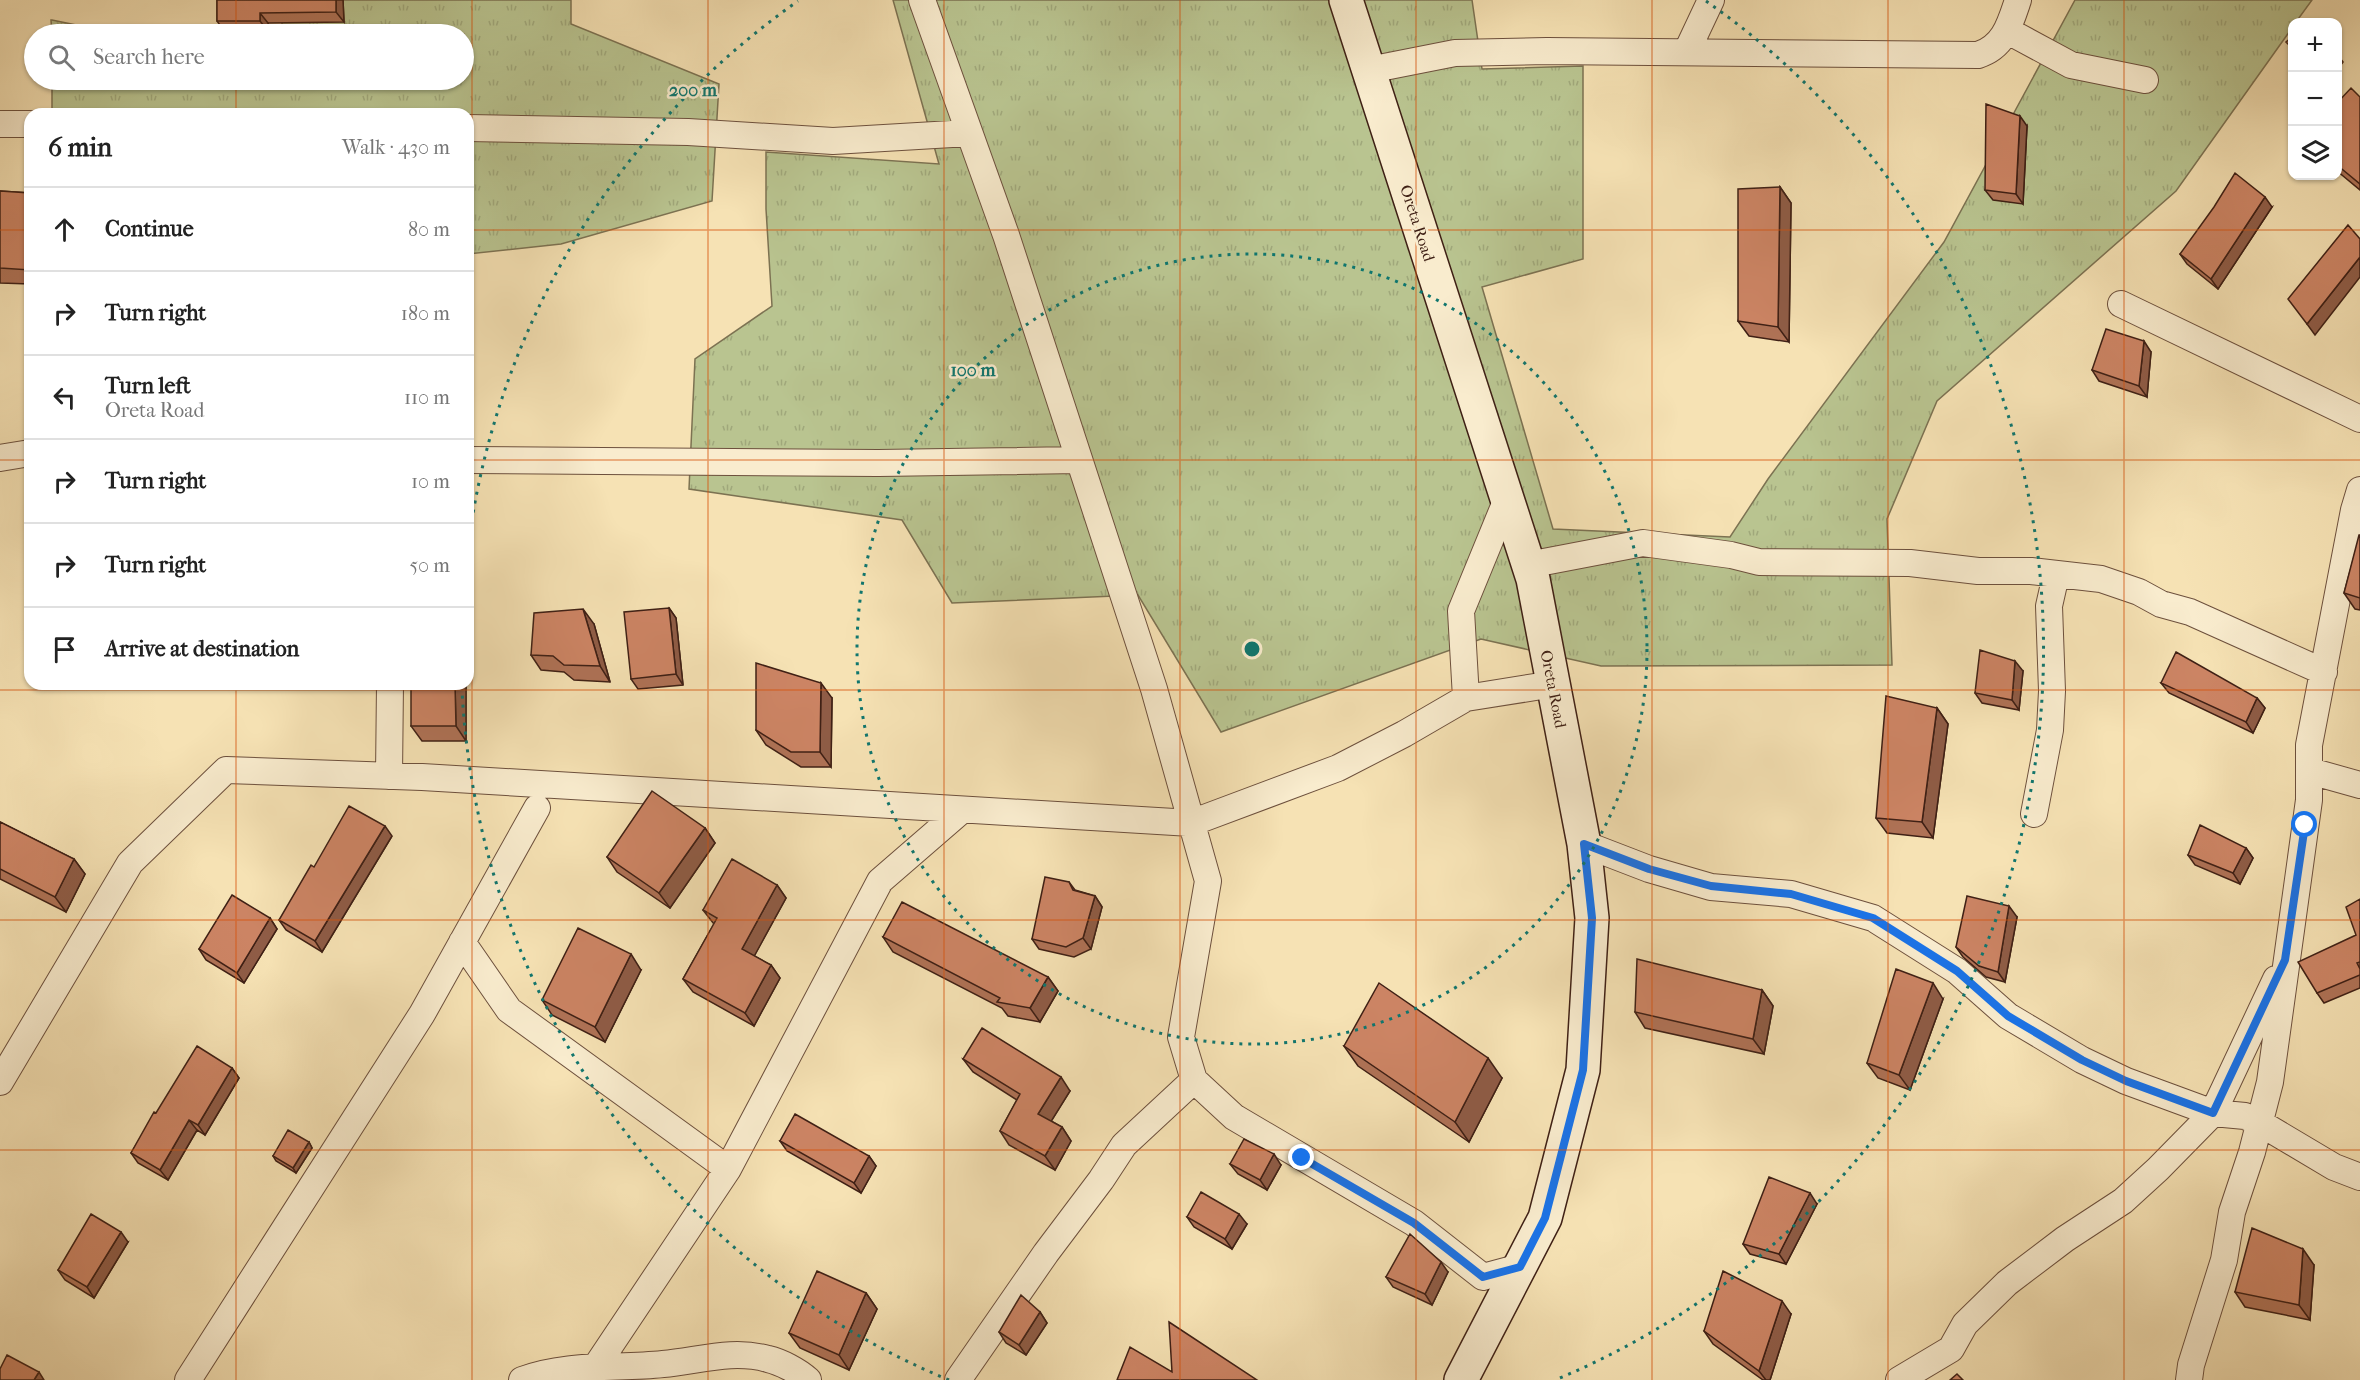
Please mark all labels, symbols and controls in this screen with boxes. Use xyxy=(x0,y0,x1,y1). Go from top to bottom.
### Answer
map controls xyxy=(2288,18,2342,180)
button: + xyxy=(2288,18,2342,72)
search box xyxy=(24,24,474,90)
icon: search xyxy=(45,41,78,74)
text: Search here xyxy=(93,44,205,70)
button: − xyxy=(2288,72,2342,126)
text: 200 m xyxy=(669,80,718,101)
button: layers xyxy=(2288,126,2342,180)
text: 6 min xyxy=(48,132,112,163)
text: Walk · 430 m xyxy=(342,136,450,159)
street label: Oreta Road xyxy=(1396,182,1439,264)
icon: ahead xyxy=(48,213,81,246)
text: Continue xyxy=(105,216,194,242)
text: 80 m xyxy=(408,218,450,241)
icon: right xyxy=(48,297,81,330)
text: Turn right xyxy=(105,300,206,326)
text: 180 m xyxy=(401,302,450,325)
text: 100 m xyxy=(950,360,997,381)
text: Turn left xyxy=(105,373,191,399)
icon: left xyxy=(48,381,81,414)
text: 110 m xyxy=(404,386,450,409)
text: Oreta Road xyxy=(105,399,204,422)
icon: right xyxy=(48,465,81,498)
text: Turn right xyxy=(105,468,206,494)
text: 10 m xyxy=(411,470,450,493)
icon: right xyxy=(48,549,81,582)
text: Turn right xyxy=(105,552,206,578)
text: 50 m xyxy=(409,554,450,577)
icon: arrive xyxy=(48,633,81,666)
text: Arrive at destination xyxy=(105,636,299,662)
centre of rings xyxy=(1242,639,1262,659)
street label: Oreta Road xyxy=(1537,648,1570,730)
route start xyxy=(2291,811,2317,837)
route end xyxy=(1288,1144,1314,1170)

